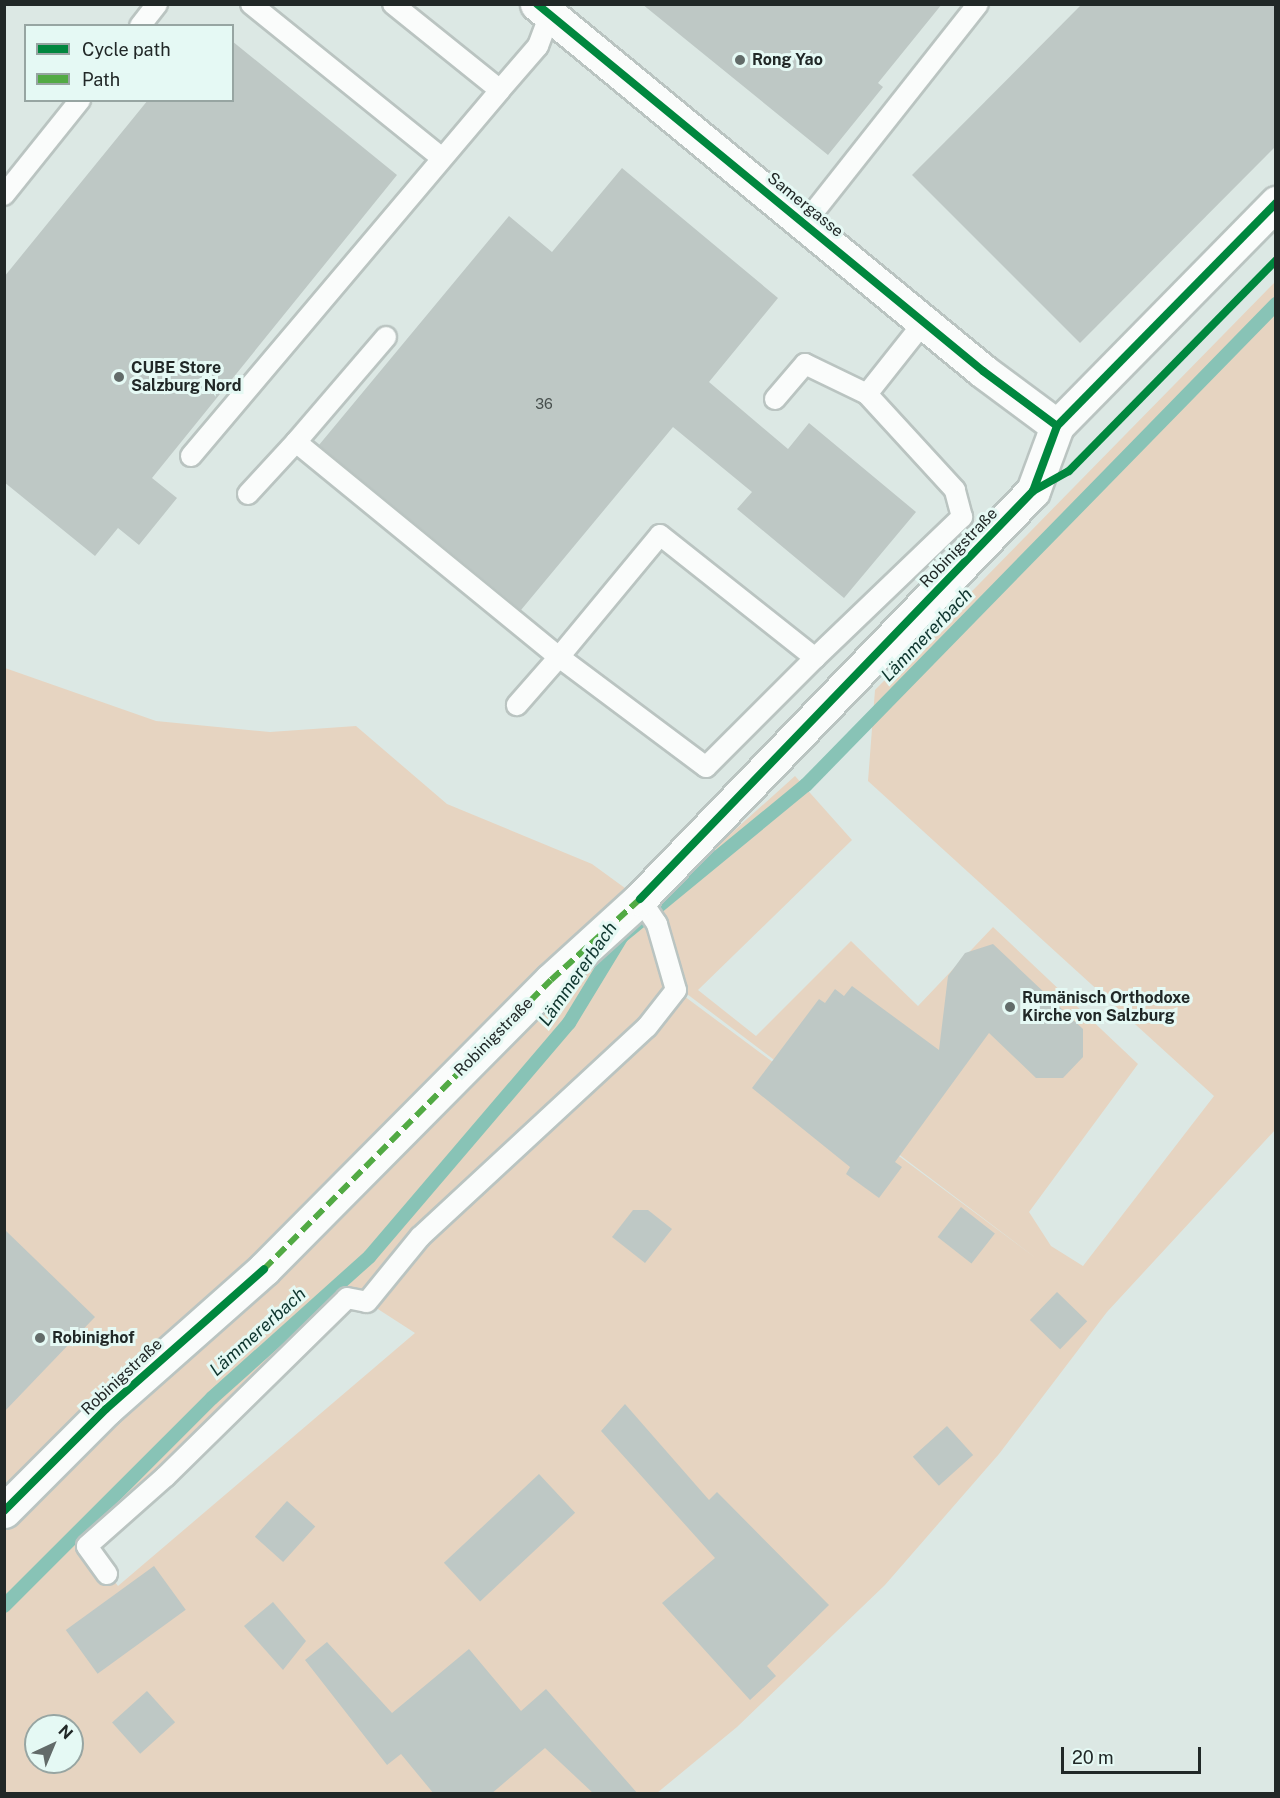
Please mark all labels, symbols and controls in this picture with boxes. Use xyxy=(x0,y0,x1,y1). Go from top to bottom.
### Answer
legend xyxy=(24,24,234,102)
text: Cycle path xyxy=(82,39,171,60)
place label: Rong Yao xyxy=(752,50,823,70)
marker: Rong Yao xyxy=(733,53,747,67)
text: Path xyxy=(82,69,120,90)
street label: Samergasse xyxy=(763,169,847,241)
place label: CUBE Store Salzburg Nord xyxy=(131,358,242,396)
marker: CUBE Store Salzburg Nord xyxy=(112,370,126,384)
house number: 36 xyxy=(535,396,553,412)
street label: Robinigstraße xyxy=(916,504,1002,592)
water label: Lämmererbach xyxy=(877,584,977,686)
water label: Lämmererbach xyxy=(534,918,622,1030)
place label: Rumänisch Orthodoxe Kirche von Salzburg xyxy=(1022,988,1190,1026)
street label: Robinigstraße xyxy=(451,994,537,1080)
marker: Rumänisch Orthodoxe Kirche von Salzburg xyxy=(1003,1000,1017,1014)
water label: Lämmererbach xyxy=(205,1283,311,1381)
place label: Robinighof xyxy=(52,1328,135,1348)
marker: Robinighof xyxy=(33,1331,47,1345)
street label: Robinigstraße xyxy=(78,1335,166,1419)
north arrow xyxy=(24,1714,84,1774)
text: N xyxy=(54,1721,77,1743)
scale bar xyxy=(1064,1735,1204,1773)
text: 20 m xyxy=(1072,1747,1114,1768)

